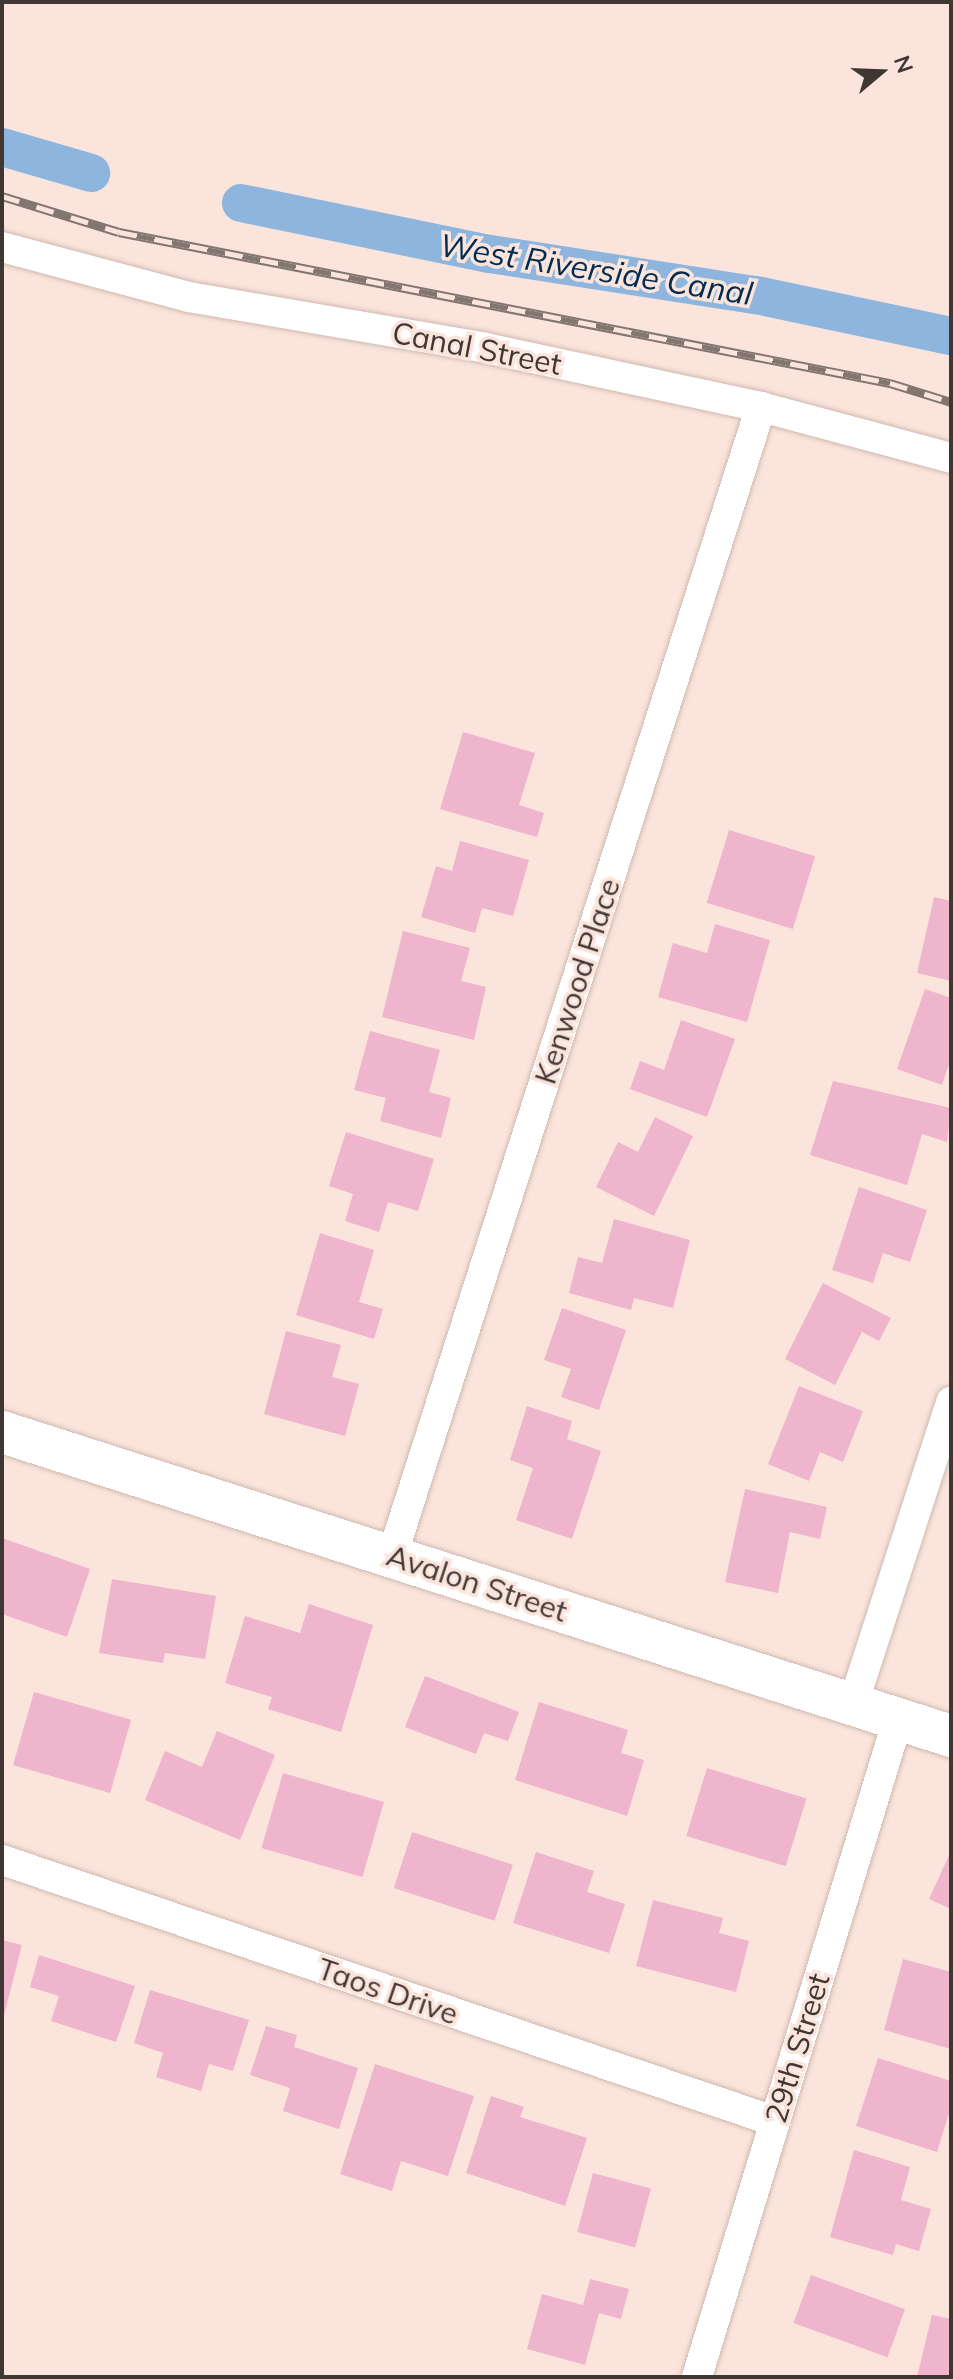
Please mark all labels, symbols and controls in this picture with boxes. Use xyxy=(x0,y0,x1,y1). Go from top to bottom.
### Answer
north arrow xyxy=(841,32,921,112)
text: N xyxy=(888,52,920,77)
water label: West Riverside Canal xyxy=(437,225,755,313)
street label: Canal Street xyxy=(389,314,565,382)
street label: Kenwood Place xyxy=(527,874,627,1088)
street label: Avalon Street xyxy=(382,1537,572,1629)
street label: Taos Drive xyxy=(313,1950,463,2032)
street label: 29th Street xyxy=(757,1969,837,2127)

